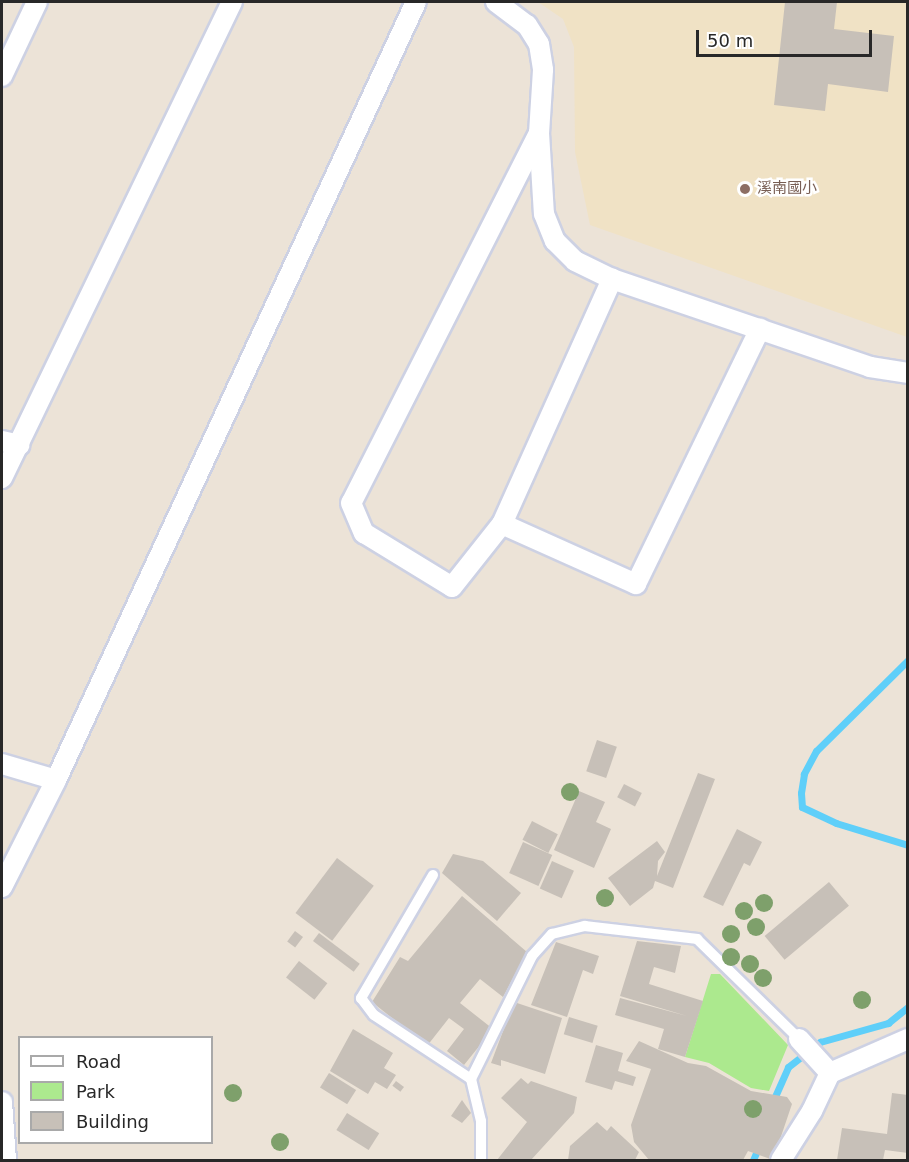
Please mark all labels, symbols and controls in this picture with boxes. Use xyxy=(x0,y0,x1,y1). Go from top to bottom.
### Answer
scale bar xyxy=(699,18,874,56)
text: 50 m xyxy=(707,30,753,51)
place label: 溪南國小 xyxy=(757,180,817,198)
marker: 溪南國小 xyxy=(738,182,752,196)
legend xyxy=(18,1036,213,1144)
text: Road xyxy=(76,1051,121,1072)
text: Park xyxy=(76,1081,115,1102)
text: Building xyxy=(76,1111,149,1132)

